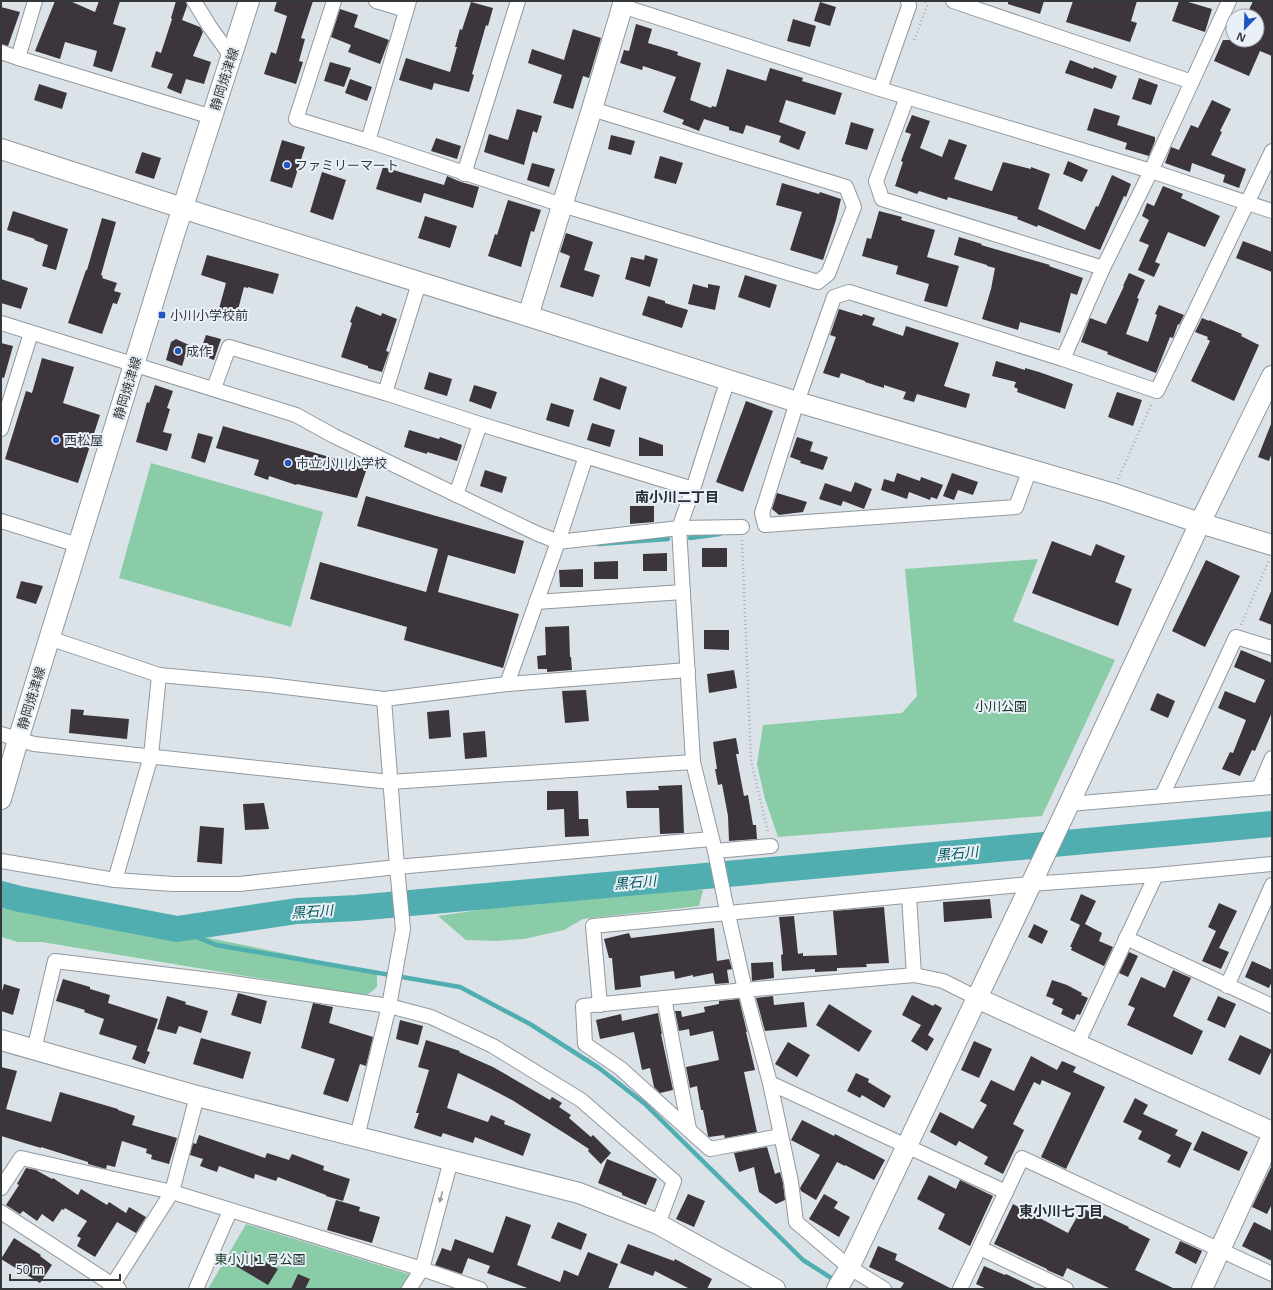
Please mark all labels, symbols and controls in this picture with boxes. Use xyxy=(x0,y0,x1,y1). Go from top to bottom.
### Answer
north arrow xyxy=(1225,8,1265,48)
text: N xyxy=(1234,29,1248,46)
street label: 静岡焼津線 xyxy=(205,45,243,113)
place label: ファミリーマート xyxy=(295,156,399,174)
marker: ファミリーマート xyxy=(282,160,292,170)
place label: 小川小学校前 xyxy=(170,306,248,324)
marker: 小川小学校前 xyxy=(157,310,167,320)
place label: 成作 xyxy=(186,342,212,360)
marker: 成作 xyxy=(173,346,183,356)
street label: 静岡焼津線 xyxy=(109,354,145,422)
place label: 西松屋 xyxy=(64,431,103,449)
marker: 西松屋 xyxy=(51,435,61,445)
place label: 市立小川小学校 xyxy=(296,454,387,472)
marker: 市立小川小学校 xyxy=(283,458,293,468)
district label: 南小川二丁目 xyxy=(635,487,719,506)
street label: 静岡焼津線 xyxy=(13,664,49,732)
park label: 小川公園 xyxy=(975,697,1027,715)
water label: 黒石川 xyxy=(935,842,981,864)
water label: 黒石川 xyxy=(613,871,659,893)
water label: 黒石川 xyxy=(290,900,336,922)
one-way arrow xyxy=(438,1192,444,1204)
district label: 東小川七丁目 xyxy=(1019,1201,1103,1220)
park label: 東小川１号公園 xyxy=(214,1250,306,1268)
scale bar xyxy=(10,1256,120,1282)
text: 50 m xyxy=(16,1261,44,1278)

